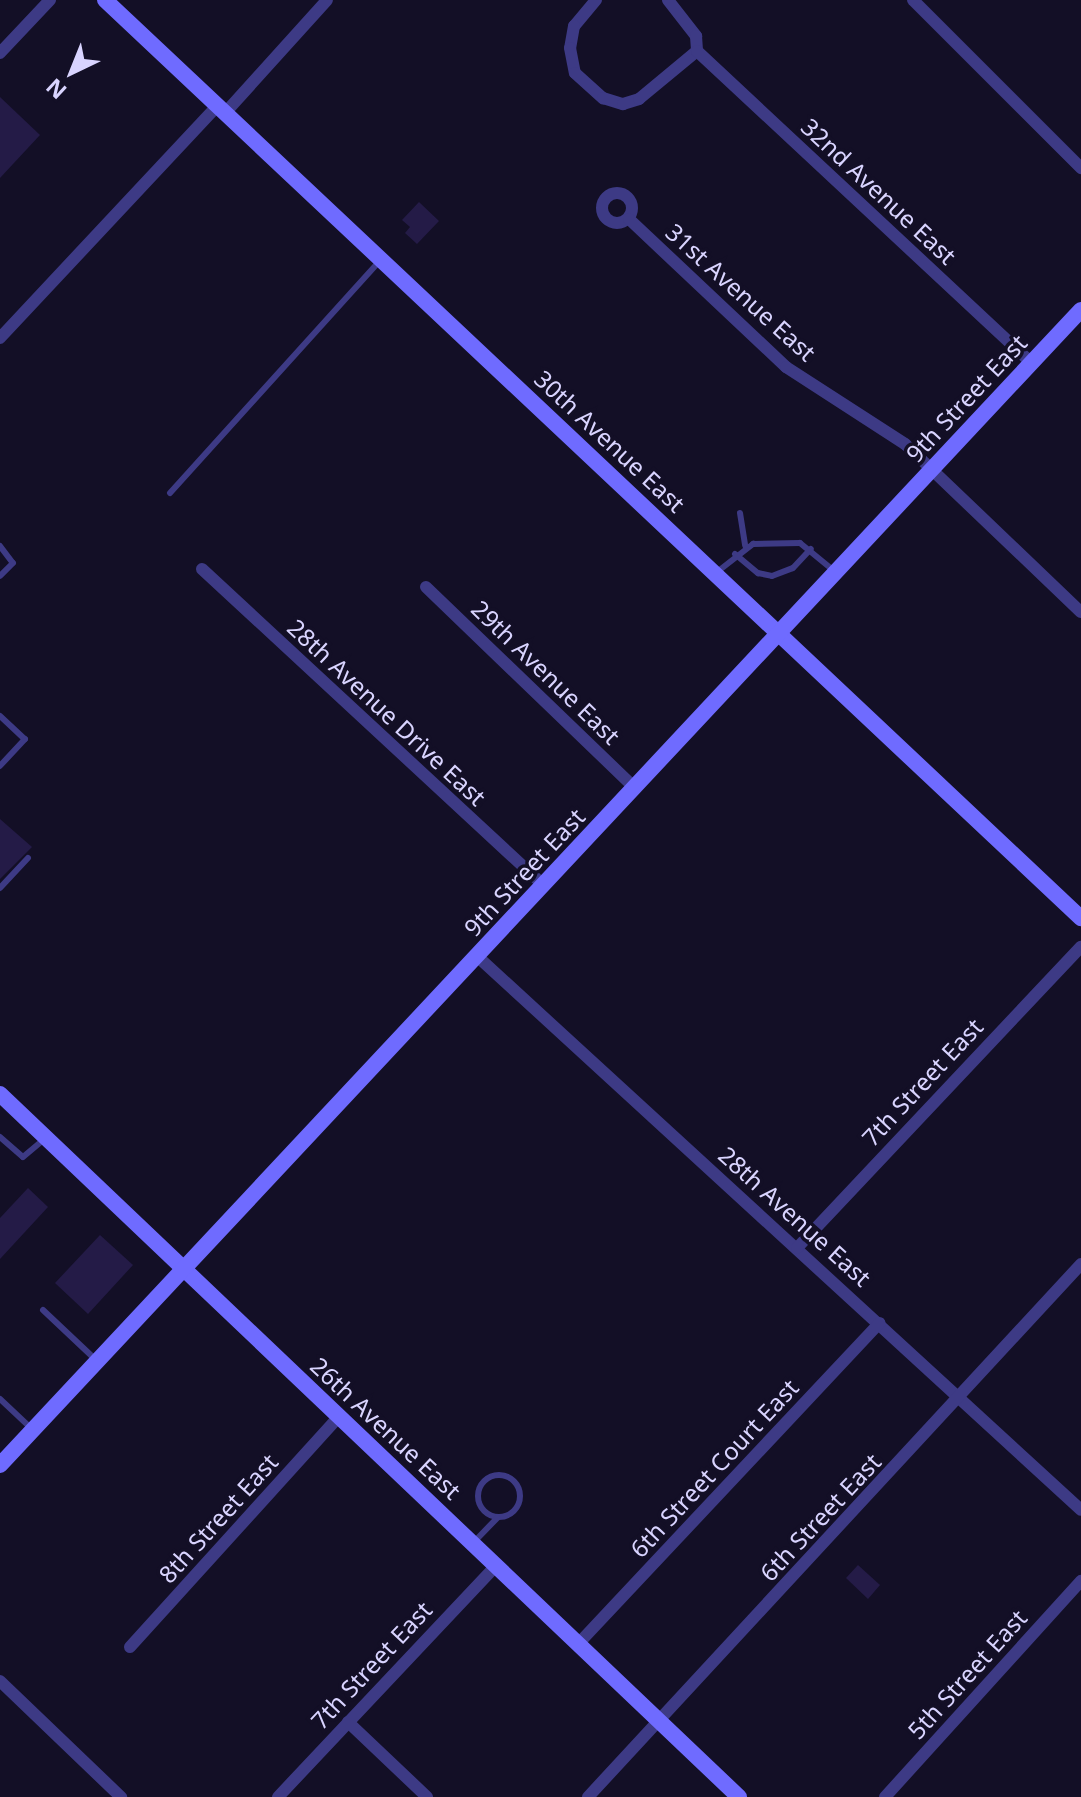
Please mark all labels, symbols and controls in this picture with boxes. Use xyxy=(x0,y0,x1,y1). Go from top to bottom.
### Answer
north arrow xyxy=(32,32,112,112)
text: N xyxy=(39,72,72,107)
street label: 32nd Avenue East xyxy=(796,112,962,270)
street label: 31st Avenue East xyxy=(660,217,822,367)
street label: 9th Street East xyxy=(900,328,1032,468)
street label: 30th Avenue East xyxy=(529,364,691,518)
street label: 29th Avenue East xyxy=(466,594,626,750)
street label: 28th Avenue Drive East xyxy=(282,613,492,811)
street label: 9th Street East xyxy=(458,802,590,942)
street label: 7th Street East xyxy=(856,1012,988,1152)
street label: 28th Avenue East xyxy=(713,1140,877,1292)
street label: 26th Avenue East xyxy=(305,1351,467,1505)
street label: 6th Street Court East xyxy=(624,1373,804,1563)
street label: 6th Street East xyxy=(754,1447,886,1587)
street label: 8th Street East xyxy=(153,1448,283,1588)
street label: 7th Street East xyxy=(305,1595,437,1735)
street label: 5th Street East xyxy=(902,1604,1032,1744)

